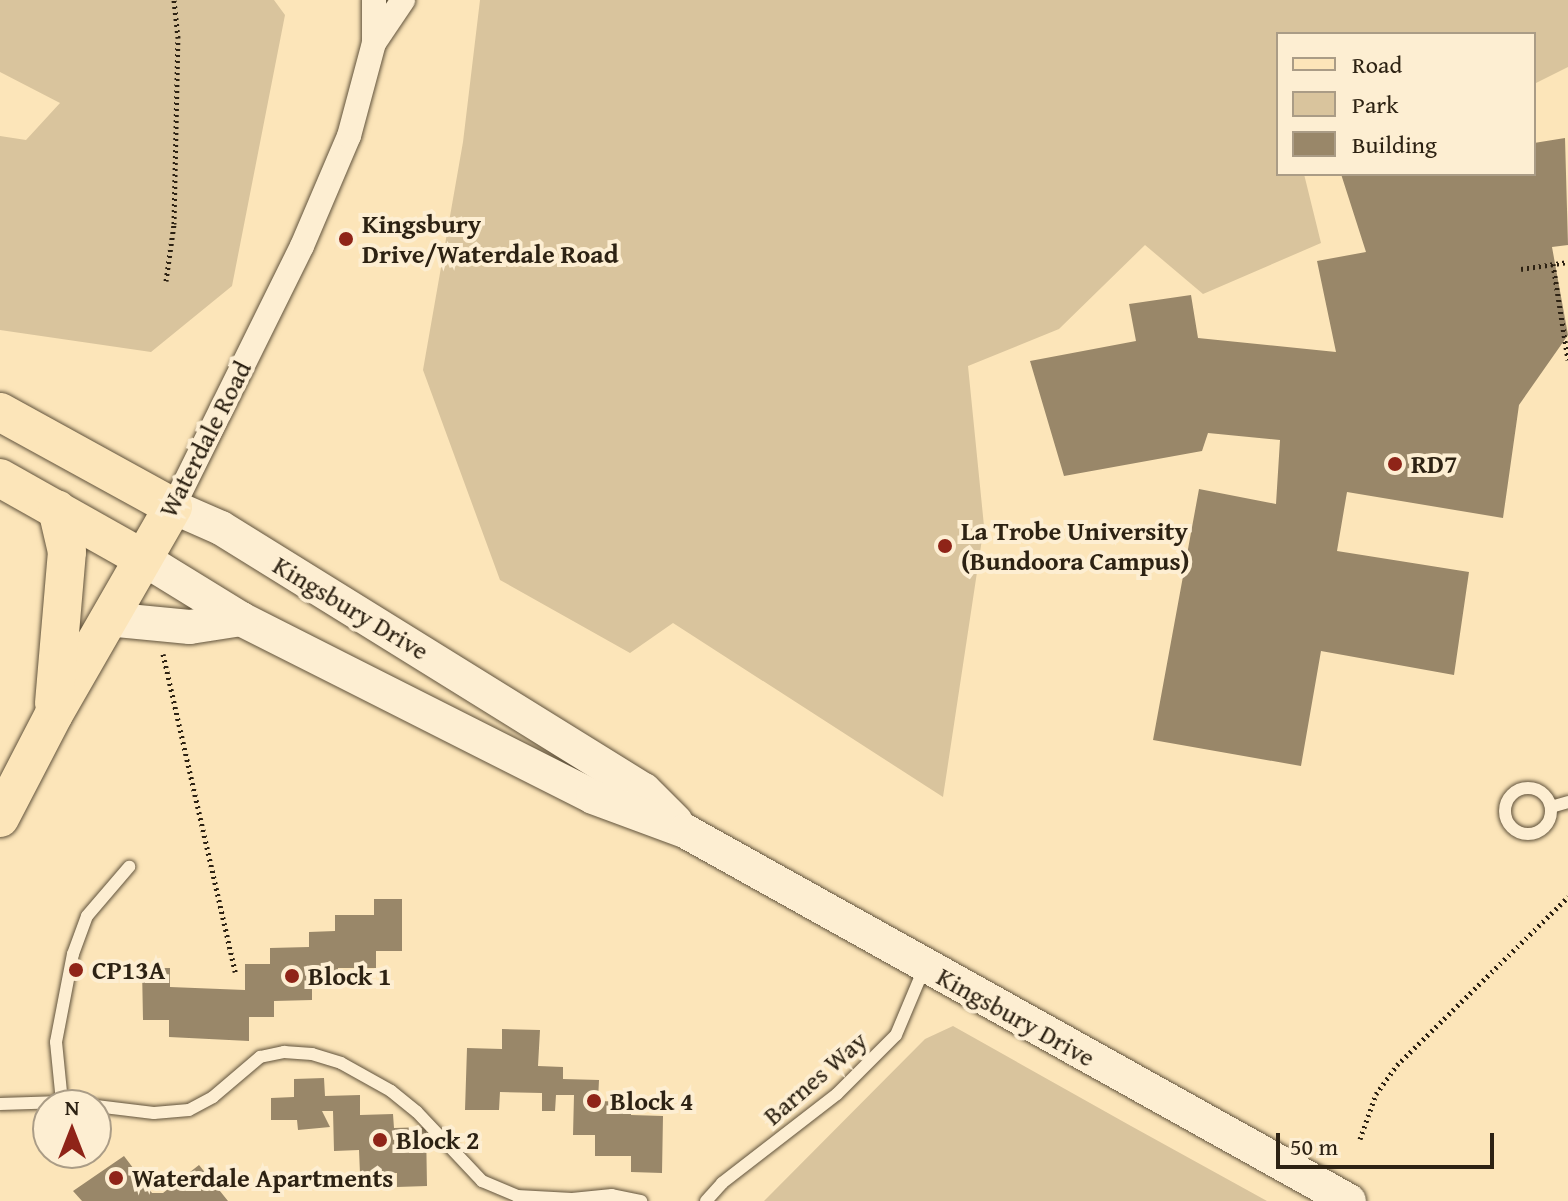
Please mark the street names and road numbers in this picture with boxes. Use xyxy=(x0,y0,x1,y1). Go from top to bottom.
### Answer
street label: Waterdale Road xyxy=(152,356,258,522)
street label: Kingsbury Drive xyxy=(268,549,434,667)
street label: Kingsbury Drive xyxy=(932,961,1100,1073)
street label: Barnes Way xyxy=(757,1025,873,1131)

